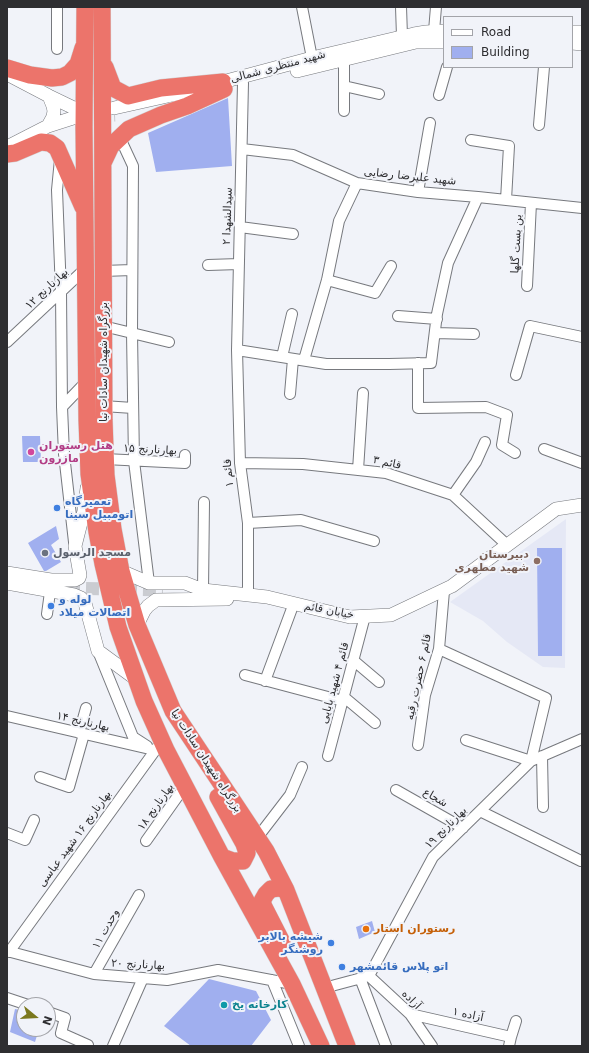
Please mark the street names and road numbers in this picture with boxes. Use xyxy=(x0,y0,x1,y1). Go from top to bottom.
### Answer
street label: شهید منتظری شمالی xyxy=(229,48,327,86)
street label: شهید علیرضا رضایی xyxy=(363,166,457,188)
street label: سیدالشهدا ۲ xyxy=(220,187,236,245)
street label: بن بست گلها xyxy=(509,214,525,274)
street label: بهارنارنج ۱۲ xyxy=(23,266,71,312)
street label: بزرگراه شهیدان سادات نیا xyxy=(97,302,111,422)
street label: بهارنارنج ۱۵ xyxy=(123,442,177,458)
street label: قائم ۳ xyxy=(372,454,402,472)
street label: قائم ۱ xyxy=(221,458,237,488)
street label: خیابان قائم xyxy=(303,600,355,622)
street label: قائم ۶ حضرت رقیه xyxy=(403,633,435,721)
street label: قائم ۴ شهید بابایی xyxy=(318,641,352,725)
street label: بزرگراه شهیدان سادات نیا xyxy=(168,707,244,815)
street label: بهارنارنج ۱۴ xyxy=(55,709,111,735)
street label: بهارنارنج ۱۸ xyxy=(135,781,177,833)
street label: شجاع xyxy=(420,786,450,810)
street label: بهارنارنج ۱۶ شهید عباسی xyxy=(36,788,114,890)
street label: بهارنارنج ۱۹ xyxy=(422,804,470,852)
street label: وحدت ۱۱ xyxy=(90,907,122,951)
street label: بهارنارنج ۲۰ xyxy=(111,957,165,973)
street label: آزاده xyxy=(399,987,423,1013)
street label: آزاده ۱ xyxy=(451,1005,485,1025)

